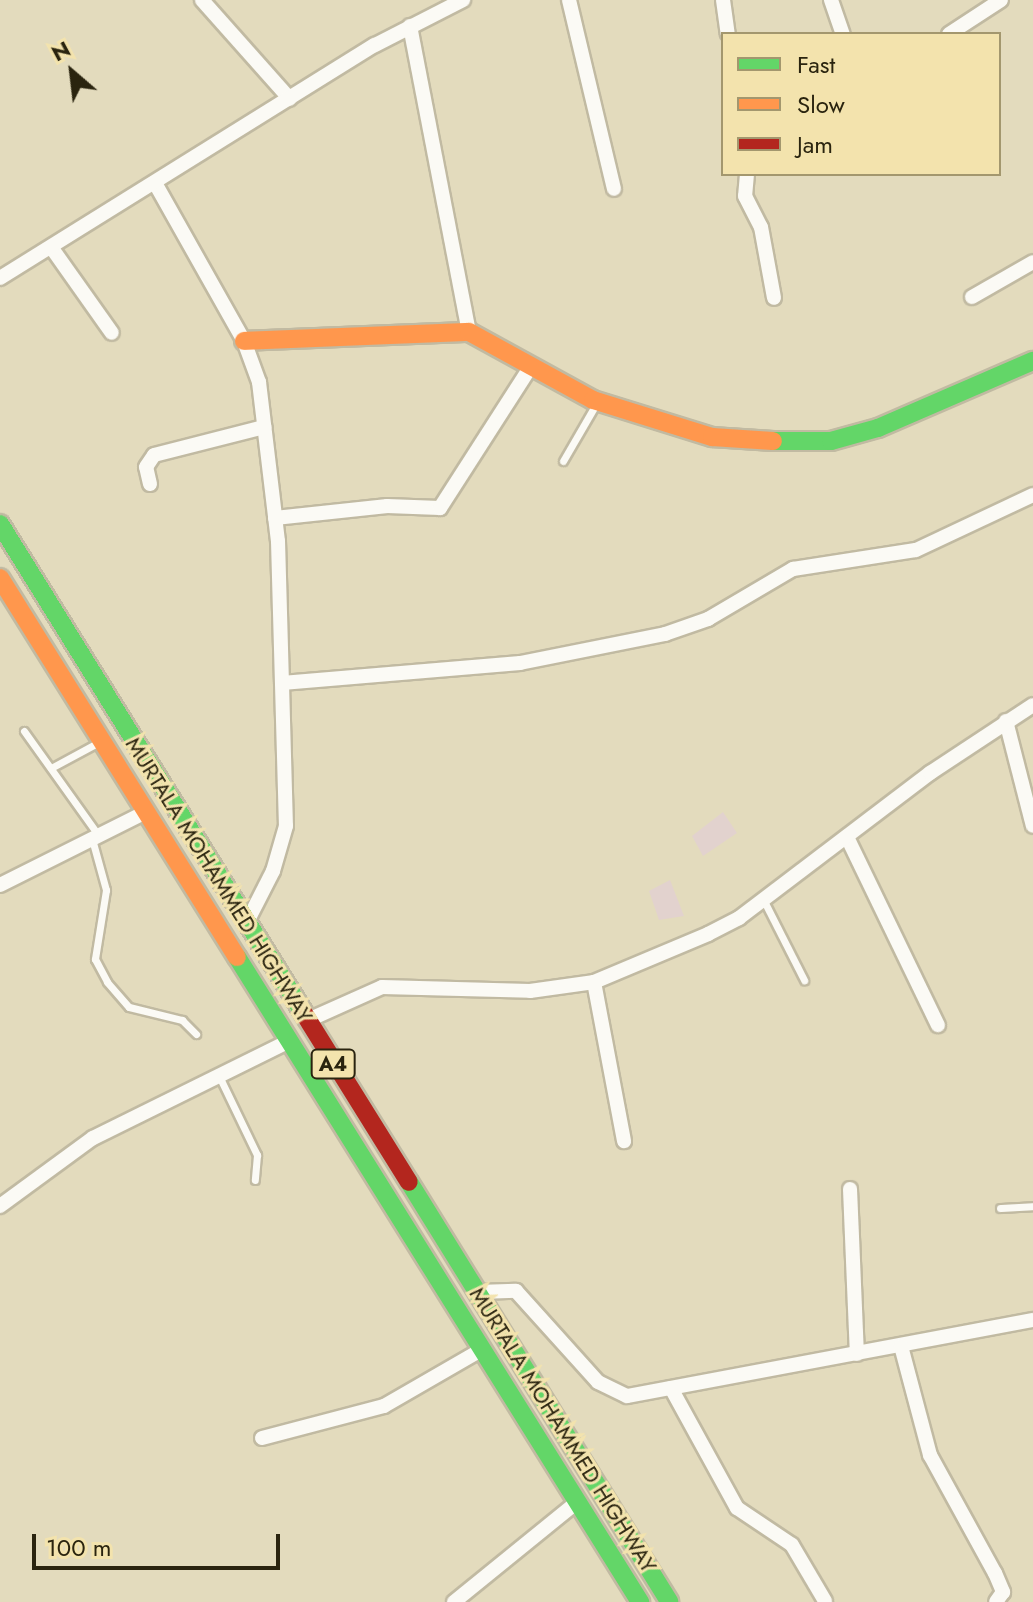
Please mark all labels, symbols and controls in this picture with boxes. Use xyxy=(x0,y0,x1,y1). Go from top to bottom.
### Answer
north arrow xyxy=(32,32,112,112)
legend xyxy=(721,32,1001,176)
text: N xyxy=(46,33,76,69)
text: Fast xyxy=(797,47,835,82)
text: Slow xyxy=(797,87,845,122)
text: Jam xyxy=(797,127,833,162)
street label: MURTALA MOHAMMED HIGHWAY xyxy=(120,732,318,1028)
road number: A4 xyxy=(309,1048,357,1080)
street label: MURTALA MOHAMMED HIGHWAY xyxy=(464,1282,662,1578)
scale bar xyxy=(36,1518,284,1568)
text: 100 m xyxy=(46,1530,112,1565)

